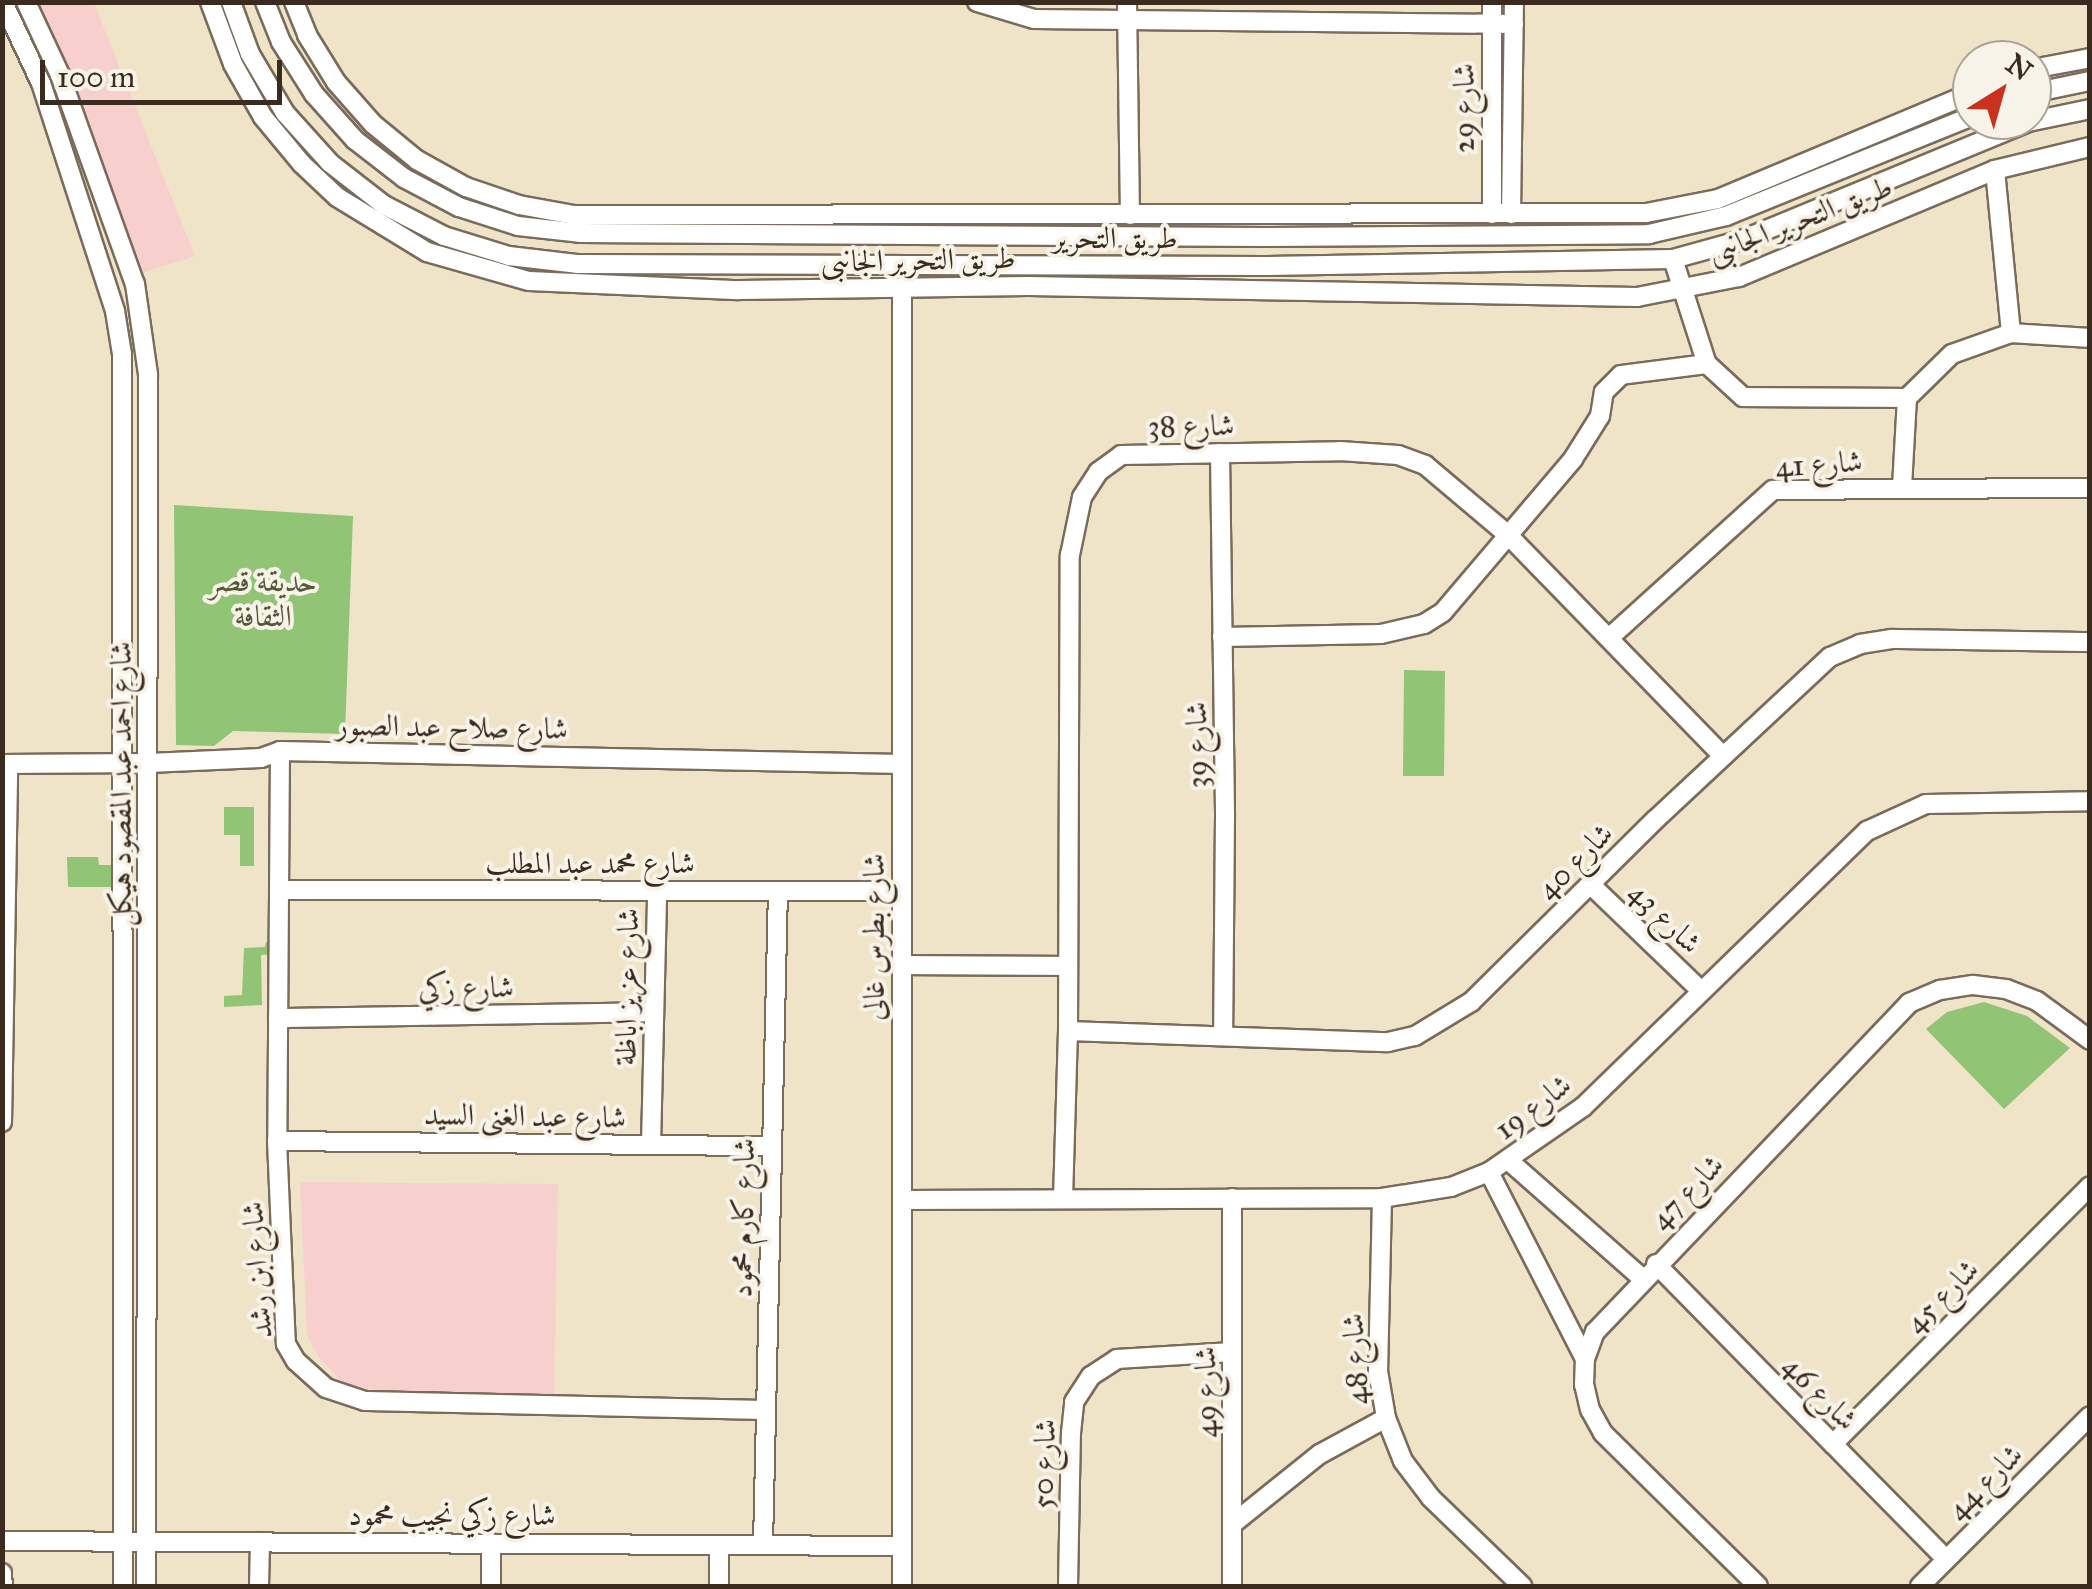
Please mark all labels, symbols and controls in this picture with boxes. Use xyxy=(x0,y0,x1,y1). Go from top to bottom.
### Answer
scale bar xyxy=(45,40,288,102)
north arrow xyxy=(1952,40,2052,140)
text: N xyxy=(1999,46,2039,88)
text: 100 m xyxy=(57,59,135,95)
street label: شارع 29 xyxy=(1446,63,1482,153)
street label: طريق التحرير الجانبى xyxy=(1703,168,1897,272)
street label: طريق التحرير xyxy=(1052,220,1178,256)
street label: طريق التحرير الجانبى xyxy=(820,240,1016,280)
street label: شارع 38 xyxy=(1147,407,1235,445)
street label: شارع 41 xyxy=(1774,443,1864,485)
park label: حديقة قصر الثقافة xyxy=(209,563,317,634)
street label: شارع احمد عبد المقصود هيكل xyxy=(103,641,139,927)
street label: شارع 39 xyxy=(1178,701,1216,789)
street label: شارع صلاح عبد الصبور xyxy=(336,707,568,747)
street label: شارع 40 xyxy=(1529,815,1621,907)
street label: شارع محمد عبد المطلب xyxy=(485,845,695,881)
street label: شارع بطرس غالى xyxy=(856,853,892,1021)
street label: شارع 43 xyxy=(1621,875,1709,961)
street label: شارع عزيز اباظة xyxy=(608,908,646,1066)
street label: شارع زكي xyxy=(418,969,514,1007)
street label: شارع 19 xyxy=(1488,1067,1578,1147)
street label: شارع عبد الغنى السيد xyxy=(424,1096,626,1136)
street label: شارع كارم محمود xyxy=(724,1138,762,1298)
street label: شارع 47 xyxy=(1643,1147,1731,1237)
street label: شارع ابن رشد xyxy=(234,1200,280,1340)
street label: شارع 45 xyxy=(1898,1252,1986,1340)
street label: شارع 48 xyxy=(1335,1313,1375,1405)
street label: شارع 49 xyxy=(1187,1346,1225,1438)
street label: شارع 46 xyxy=(1775,1348,1865,1438)
street label: شارع 50 xyxy=(1024,1418,1064,1510)
street label: شارع 44 xyxy=(1940,1437,2030,1527)
street label: شارع زكي نجيب محمود xyxy=(348,1497,556,1533)

